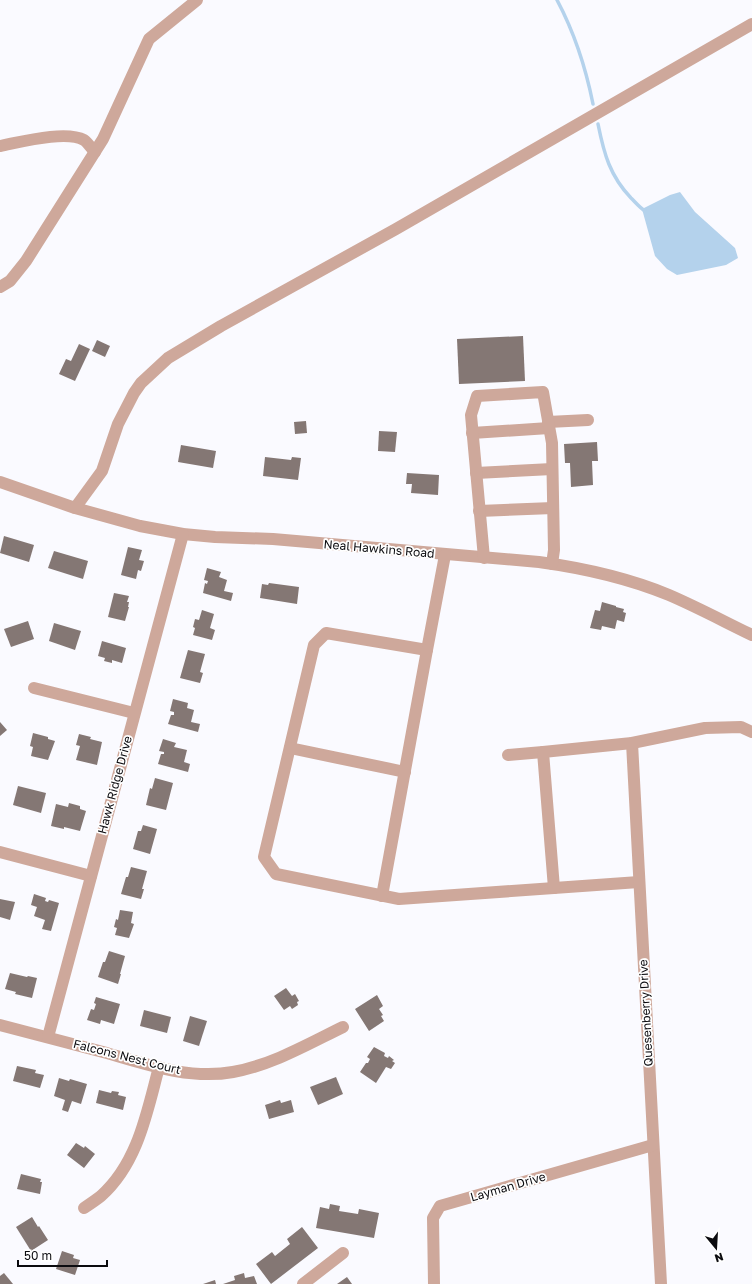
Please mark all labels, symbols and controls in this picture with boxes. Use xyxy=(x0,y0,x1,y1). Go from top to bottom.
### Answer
street label: Neal Hawkins Road xyxy=(323,536,435,561)
street label: Hawk Ridge Drive xyxy=(94,734,135,836)
street label: Quesenberry Drive xyxy=(635,959,656,1067)
street label: Falcons Nest Court xyxy=(72,1036,183,1077)
street label: Layman Drive xyxy=(468,1169,547,1204)
north arrow xyxy=(696,1228,736,1268)
scale bar xyxy=(18,1242,107,1268)
text: 50 m xyxy=(24,1248,52,1263)
text: N xyxy=(713,1251,725,1265)

